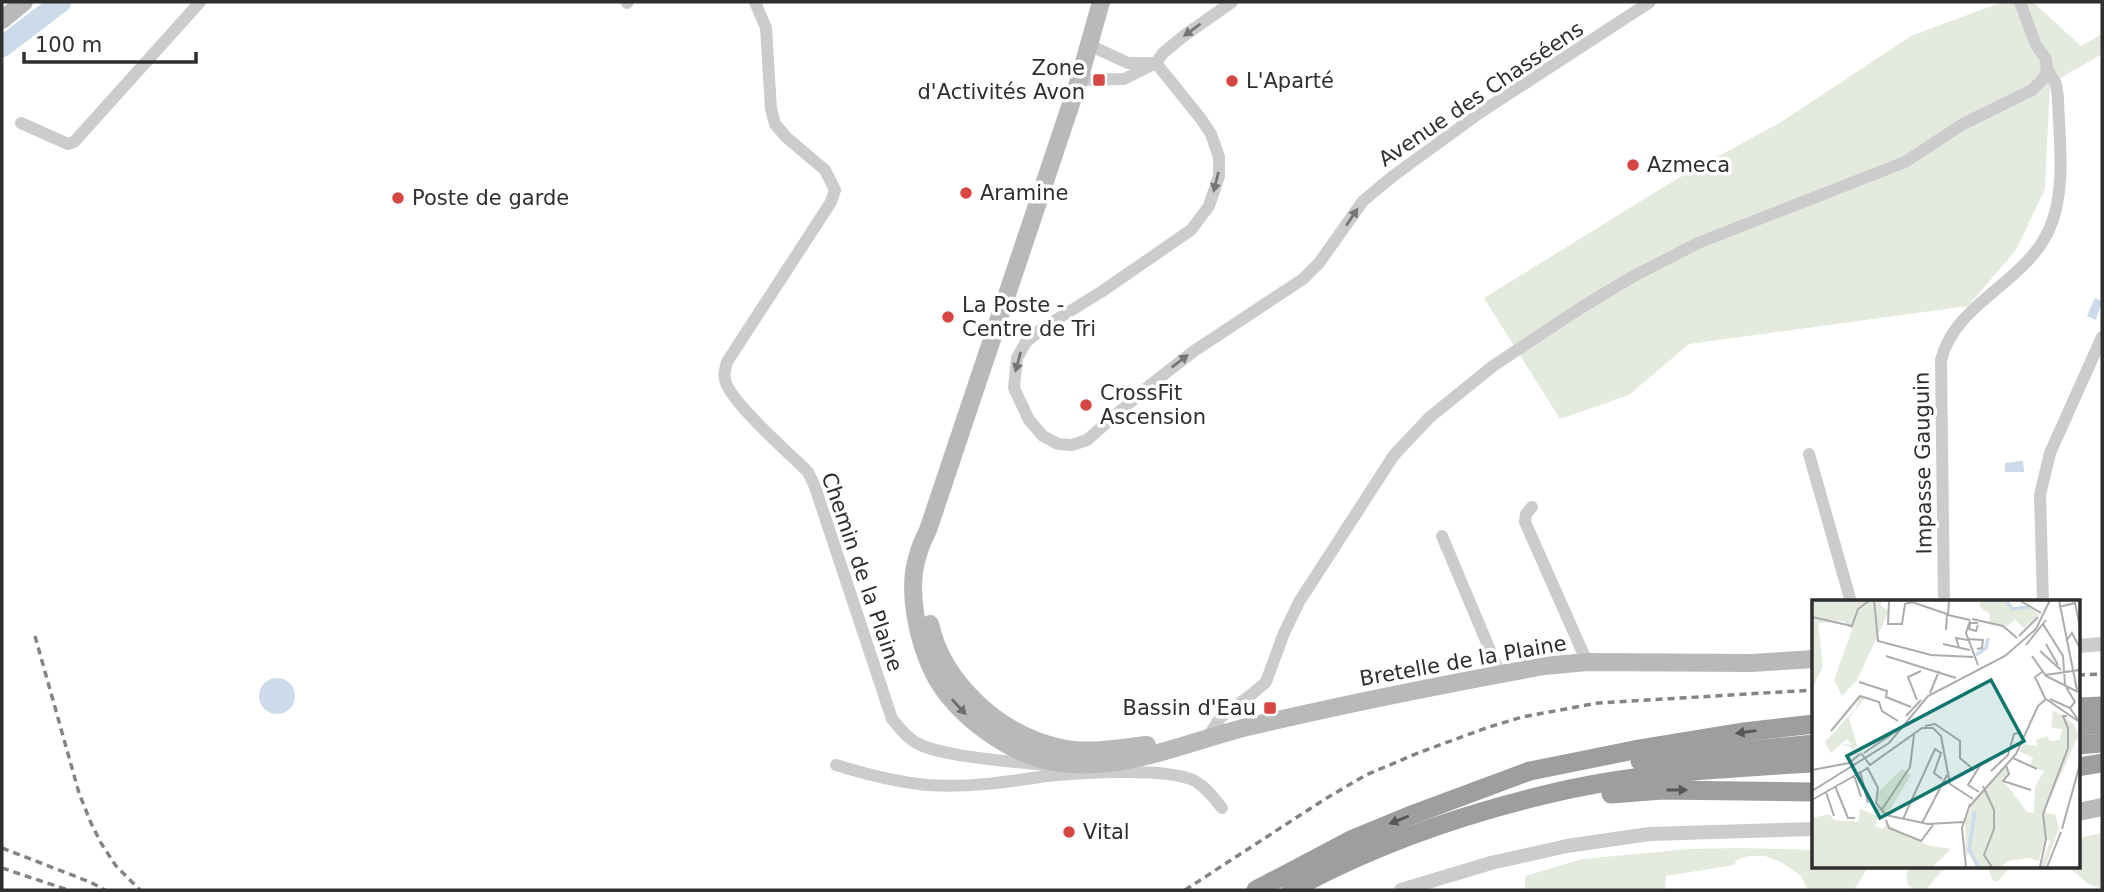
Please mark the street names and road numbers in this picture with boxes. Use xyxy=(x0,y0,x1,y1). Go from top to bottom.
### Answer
street label: Avenue des Chasséens xyxy=(1374,17,1588,171)
street label: Impasse Gauguin xyxy=(1909,372,1937,554)
street label: Chemin de la Plaine xyxy=(817,469,907,675)
street label: Bretelle de la Plaine xyxy=(1358,631,1568,691)

